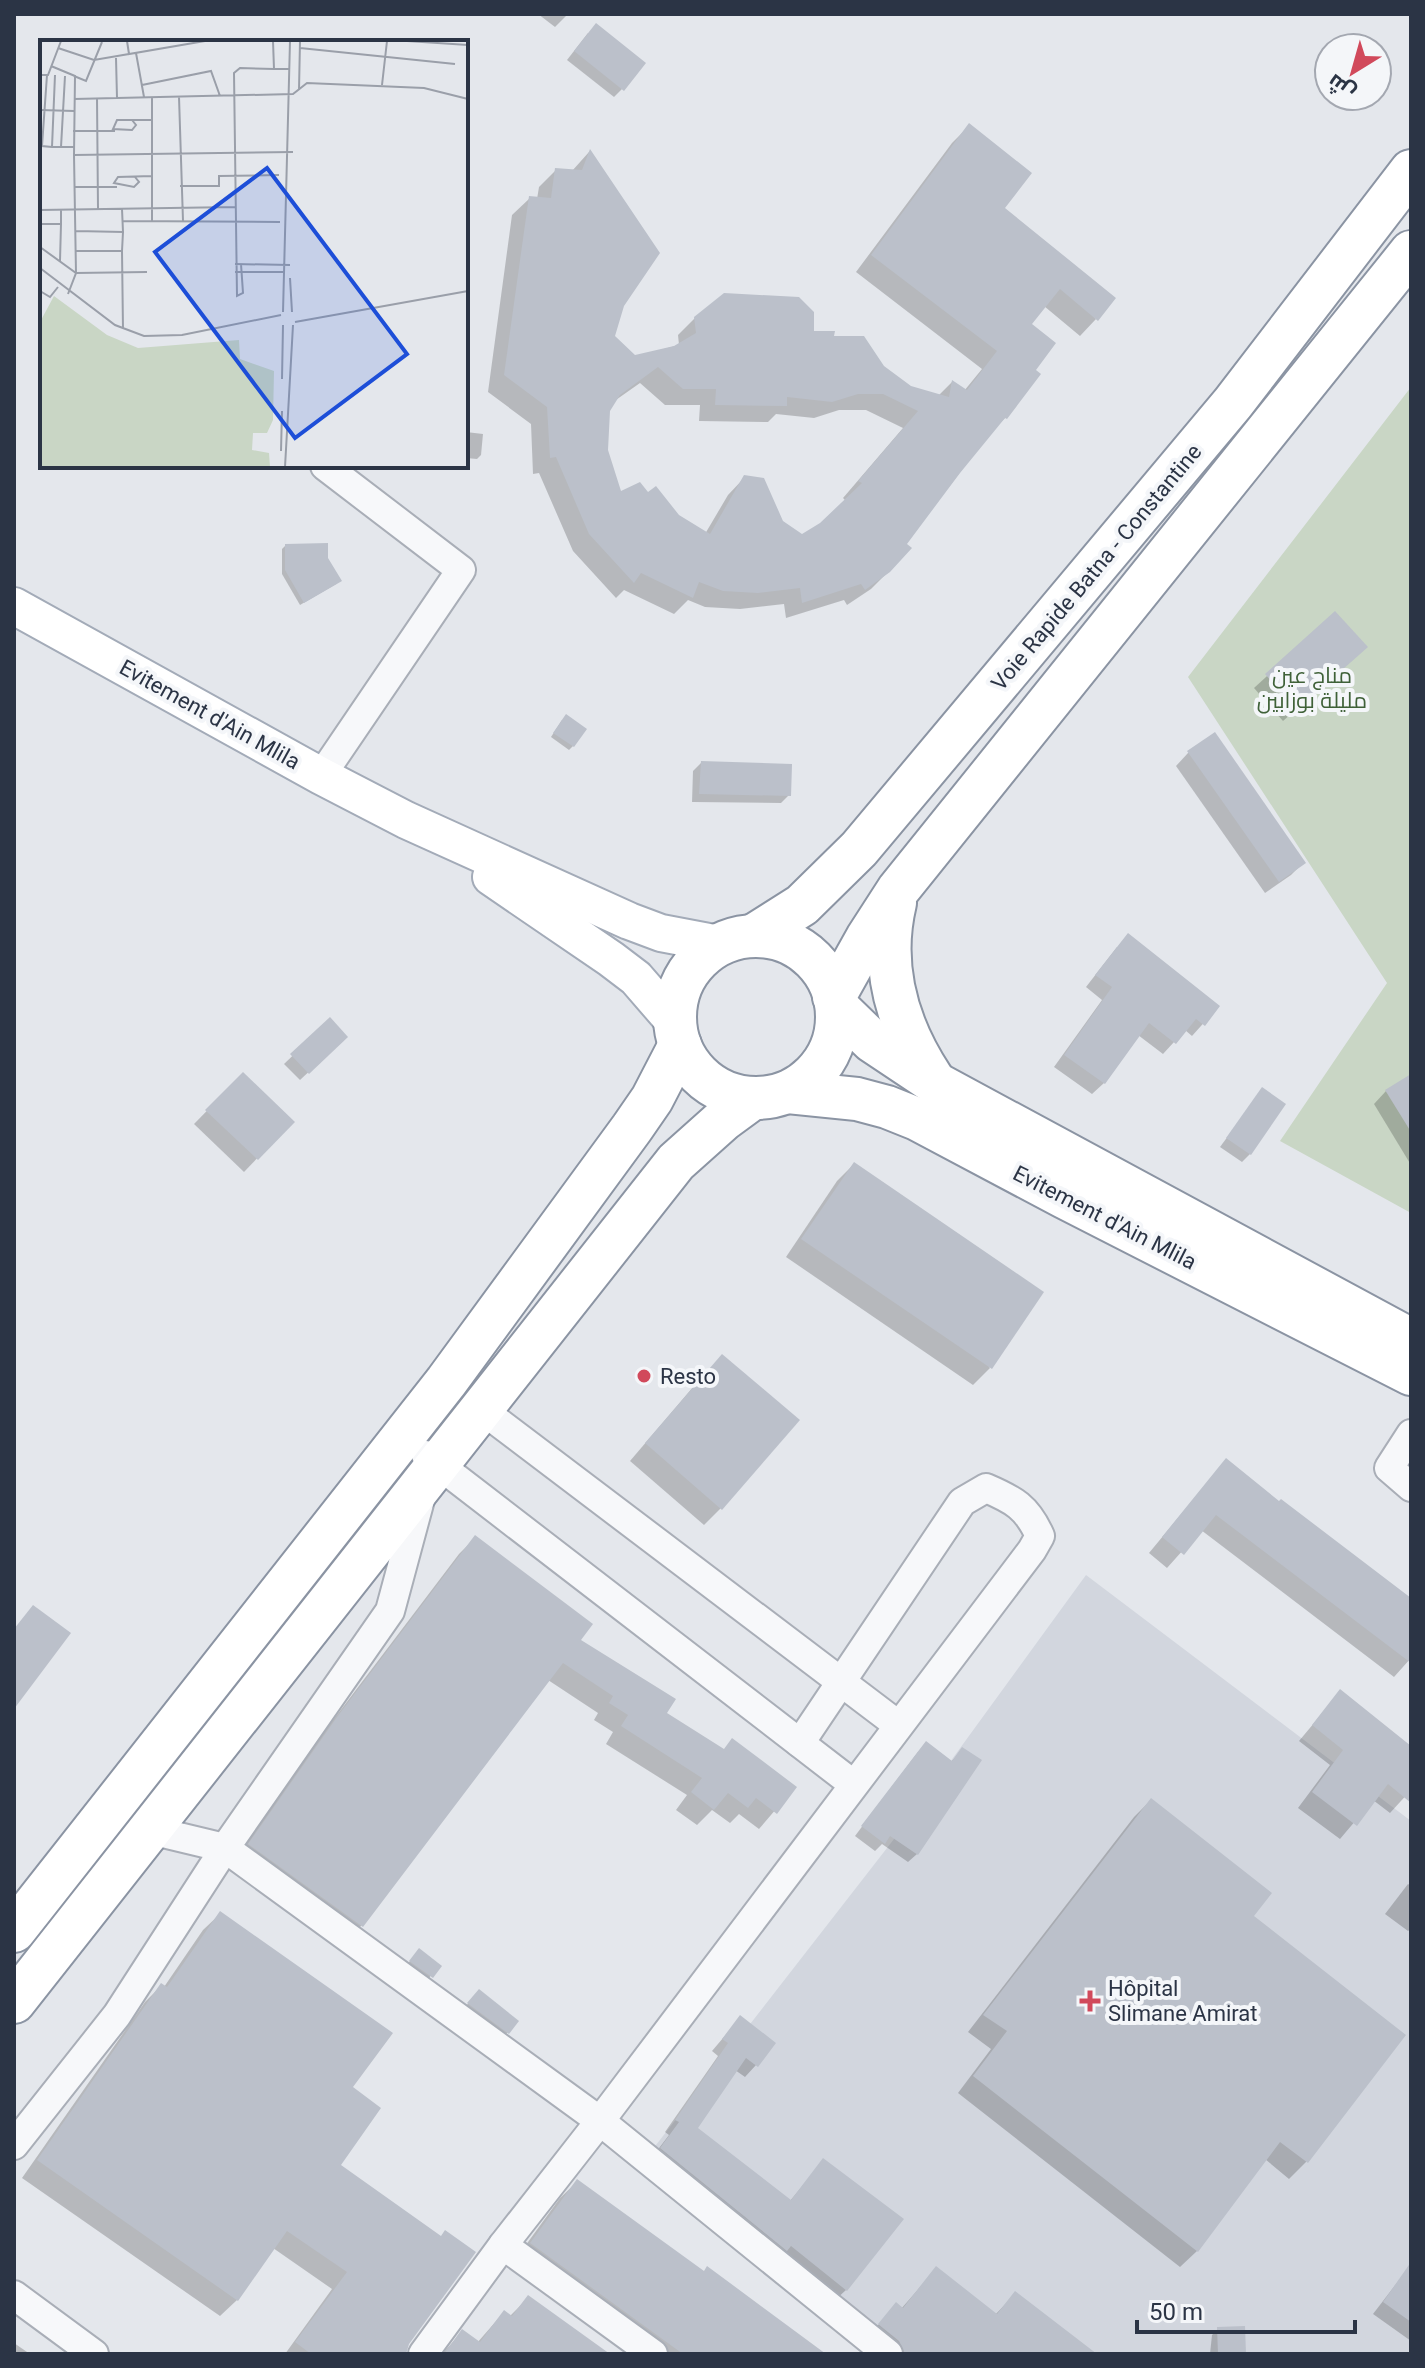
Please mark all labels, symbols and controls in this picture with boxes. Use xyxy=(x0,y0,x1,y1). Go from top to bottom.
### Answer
north arrow xyxy=(1313,32,1393,112)
inset map xyxy=(40,40,468,468)
text: ش xyxy=(1322,68,1361,106)
street label: Voie Rapide Batna - Constantine xyxy=(986,439,1207,695)
street label: Evitement d'Ain Mlila xyxy=(115,654,304,774)
park label: مناج عين مليلة بوزابين xyxy=(1257,663,1367,714)
street label: Evitement d'Ain Mlila xyxy=(1009,1160,1201,1275)
place label: Resto xyxy=(660,1364,716,1389)
marker: Resto xyxy=(635,1367,653,1385)
place label: Hôpital Slimane Amirat xyxy=(1108,1976,1257,2026)
marker: Hôpital Slimane Amirat xyxy=(1079,1990,1101,2012)
scale bar xyxy=(1137,2284,1355,2334)
text: 50 m xyxy=(1149,2298,1203,2326)

